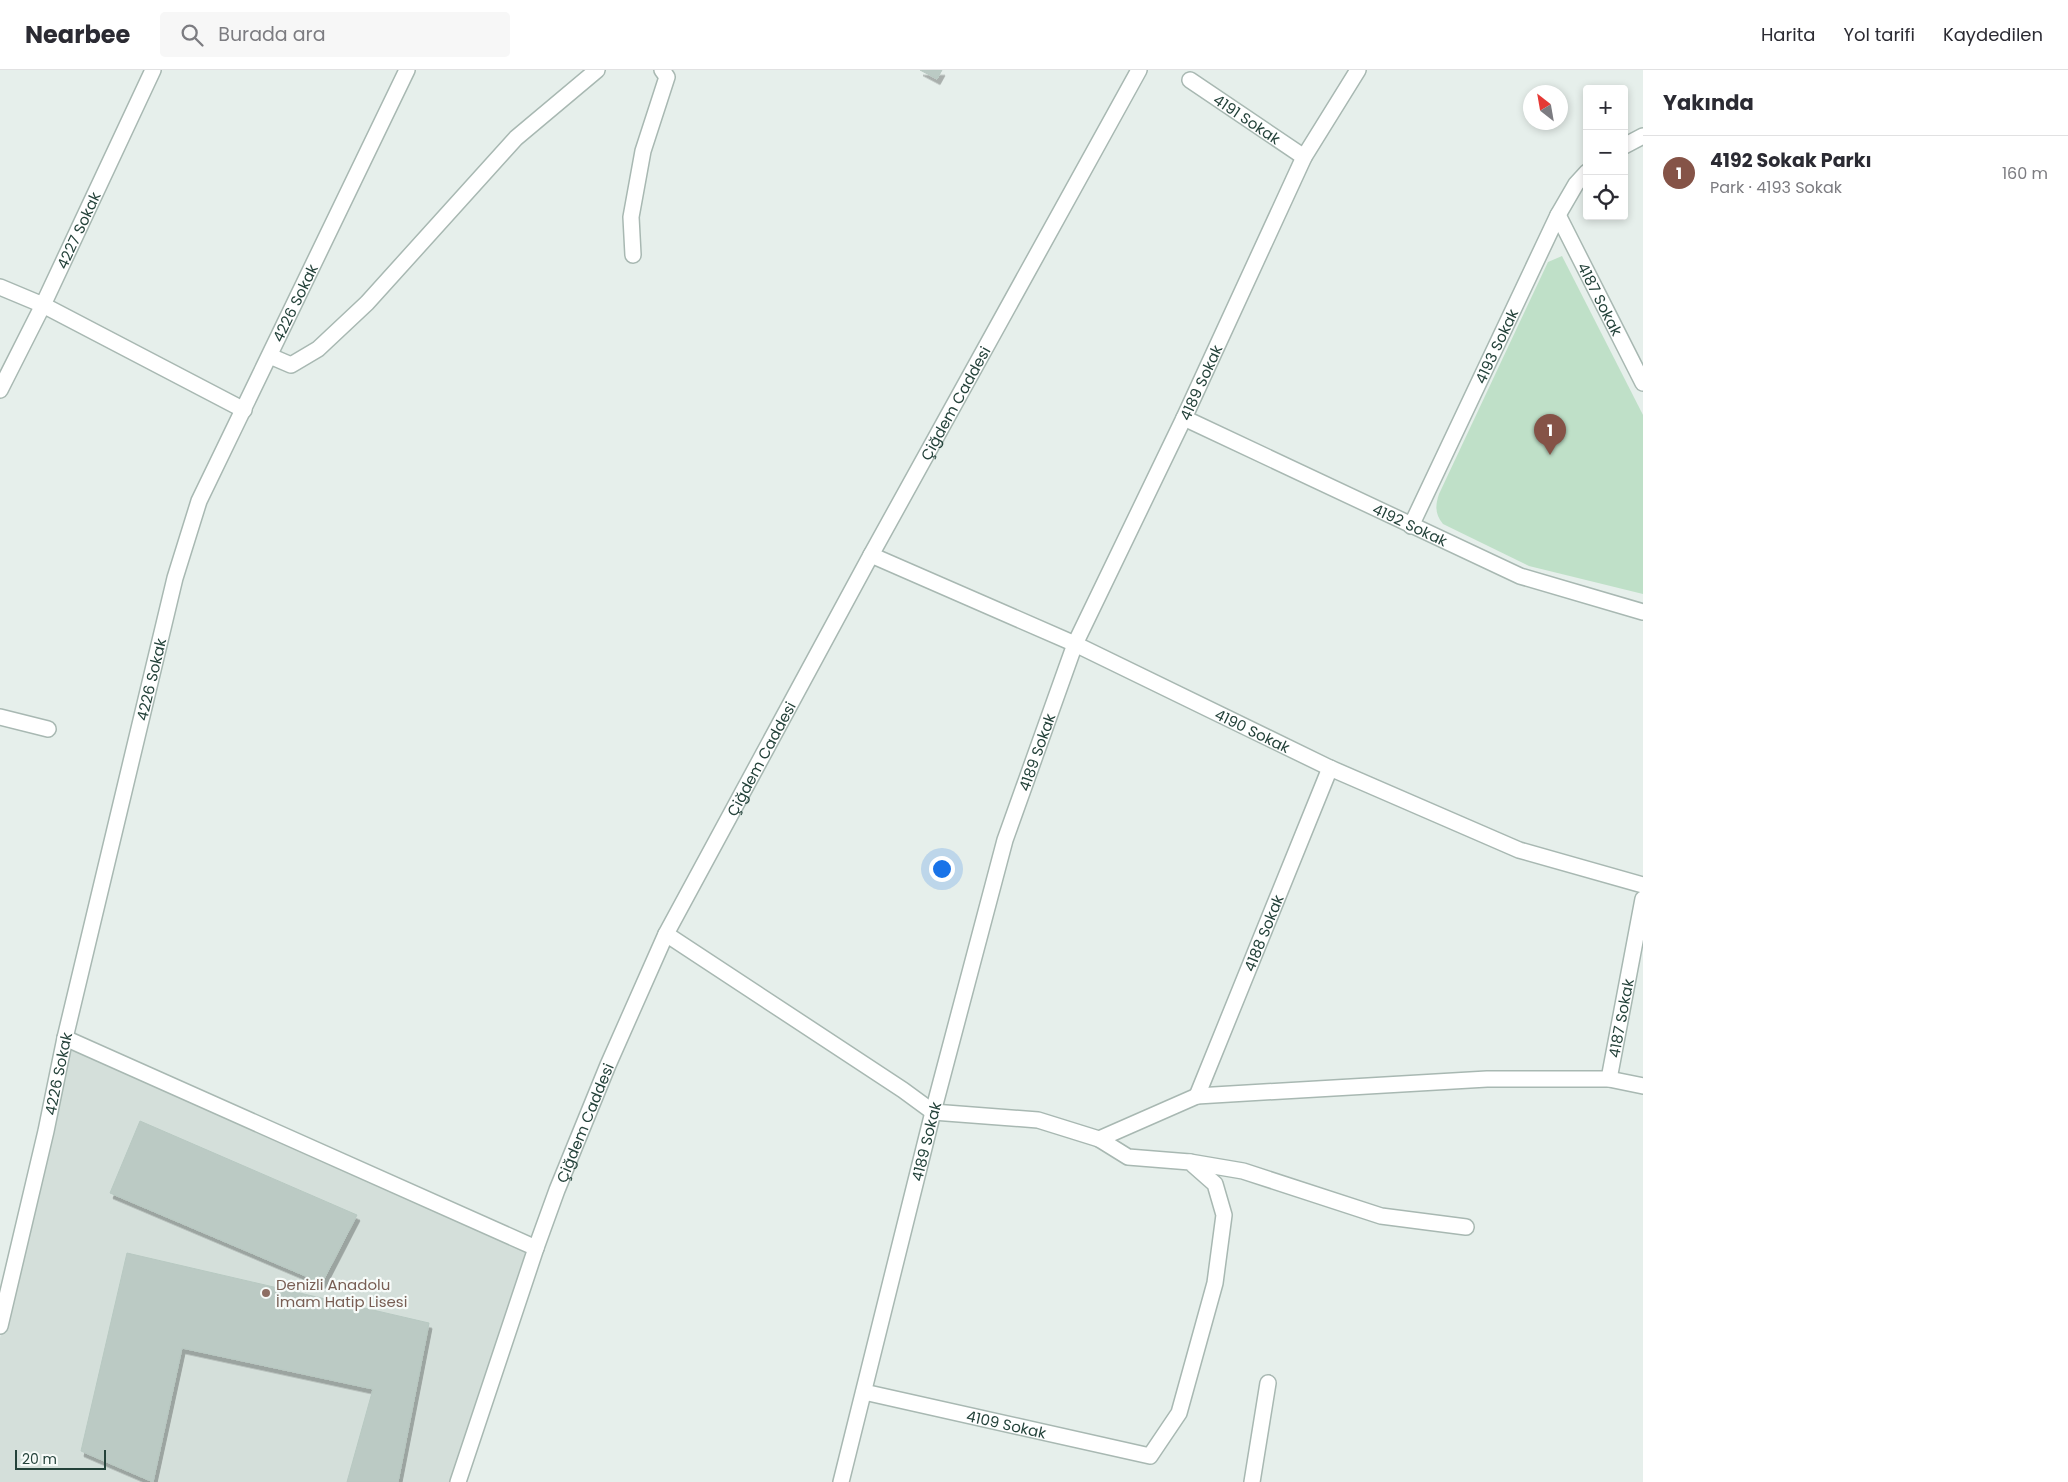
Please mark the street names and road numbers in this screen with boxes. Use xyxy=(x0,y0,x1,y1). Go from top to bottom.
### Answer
street label: 4191 Sokak xyxy=(1210,88,1285,149)
street label: 4227 Sokak xyxy=(51,188,105,272)
street label: 4187 Sokak xyxy=(1573,258,1628,340)
street label: 4226 Sokak xyxy=(267,260,323,345)
street label: 4193 Sokak xyxy=(1469,305,1523,387)
street label: 4189 Sokak xyxy=(1174,341,1227,424)
street label: Çiğdem Caddesi xyxy=(915,342,995,464)
street label: 4192 Sokak xyxy=(1369,498,1451,551)
street label: 4226 Sokak xyxy=(131,636,171,723)
street label: Çiğdem Caddesi xyxy=(721,698,800,820)
street label: 4190 Sokak xyxy=(1211,703,1294,758)
street label: 4189 Sokak xyxy=(1013,710,1060,794)
street label: 4188 Sokak xyxy=(1238,891,1288,974)
street label: 4187 Sokak xyxy=(1603,977,1638,1059)
street label: 4226 Sokak xyxy=(39,1030,77,1117)
street label: Çiğdem Caddesi xyxy=(551,1060,618,1186)
street label: 4189 Sokak xyxy=(906,1099,946,1183)
street label: 4109 Sokak xyxy=(965,1405,1049,1443)

